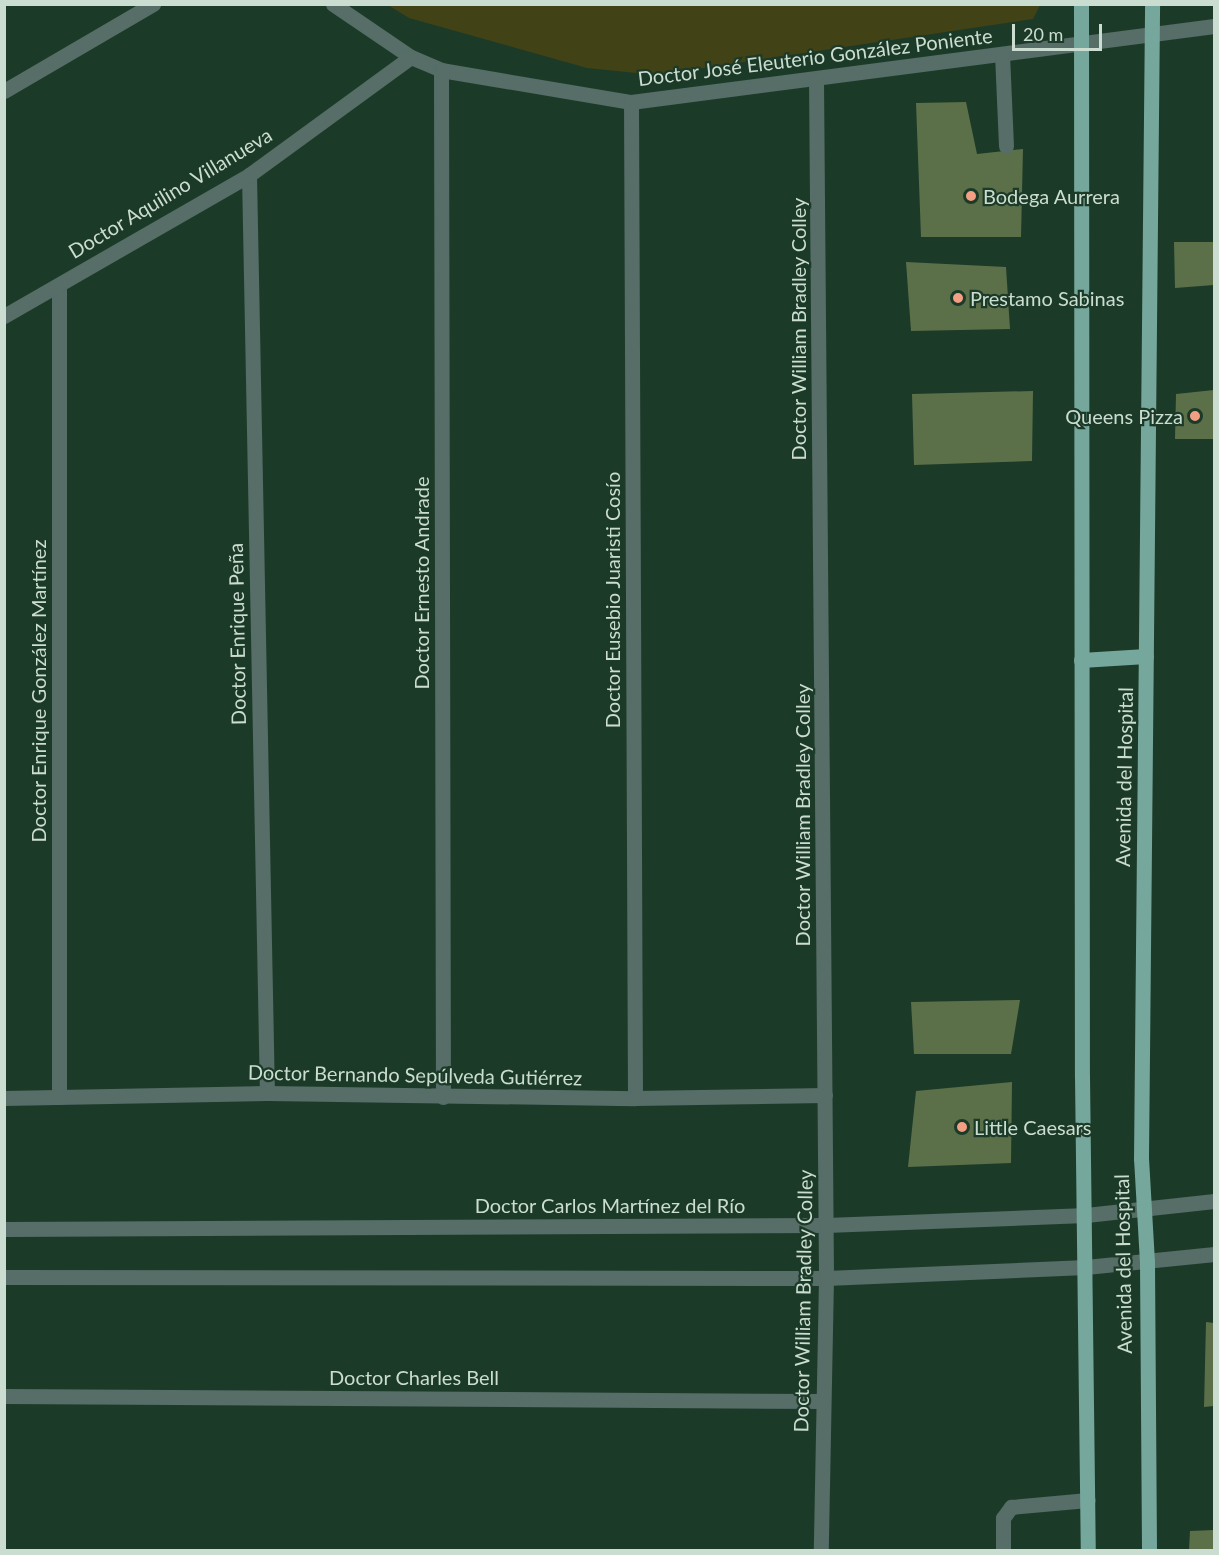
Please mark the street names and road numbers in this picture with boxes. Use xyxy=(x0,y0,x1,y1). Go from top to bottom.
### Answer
street label: Doctor José Eleuterio González Poniente xyxy=(636,23,994,91)
street label: Doctor Aquilino Villanueva xyxy=(63,122,277,264)
street label: Doctor William Bradley Colley xyxy=(786,197,810,461)
street label: Doctor Eusebio Juaristi Cosío xyxy=(600,471,624,729)
street label: Doctor Ernesto Andrade xyxy=(409,476,433,690)
street label: Doctor Enrique González Martínez xyxy=(26,539,50,843)
street label: Doctor Enrique Peña xyxy=(223,543,251,725)
street label: Doctor William Bradley Colley xyxy=(790,683,814,947)
street label: Avenida del Hospital xyxy=(1110,687,1138,867)
street label: Doctor Bernando Sepúlveda Gutiérrez xyxy=(247,1060,583,1090)
street label: Doctor William Bradley Colley xyxy=(789,1169,817,1433)
street label: Avenida del Hospital xyxy=(1109,1174,1137,1354)
street label: Doctor Carlos Martínez del Río xyxy=(474,1193,746,1217)
street label: Doctor Charles Bell xyxy=(329,1365,499,1389)

